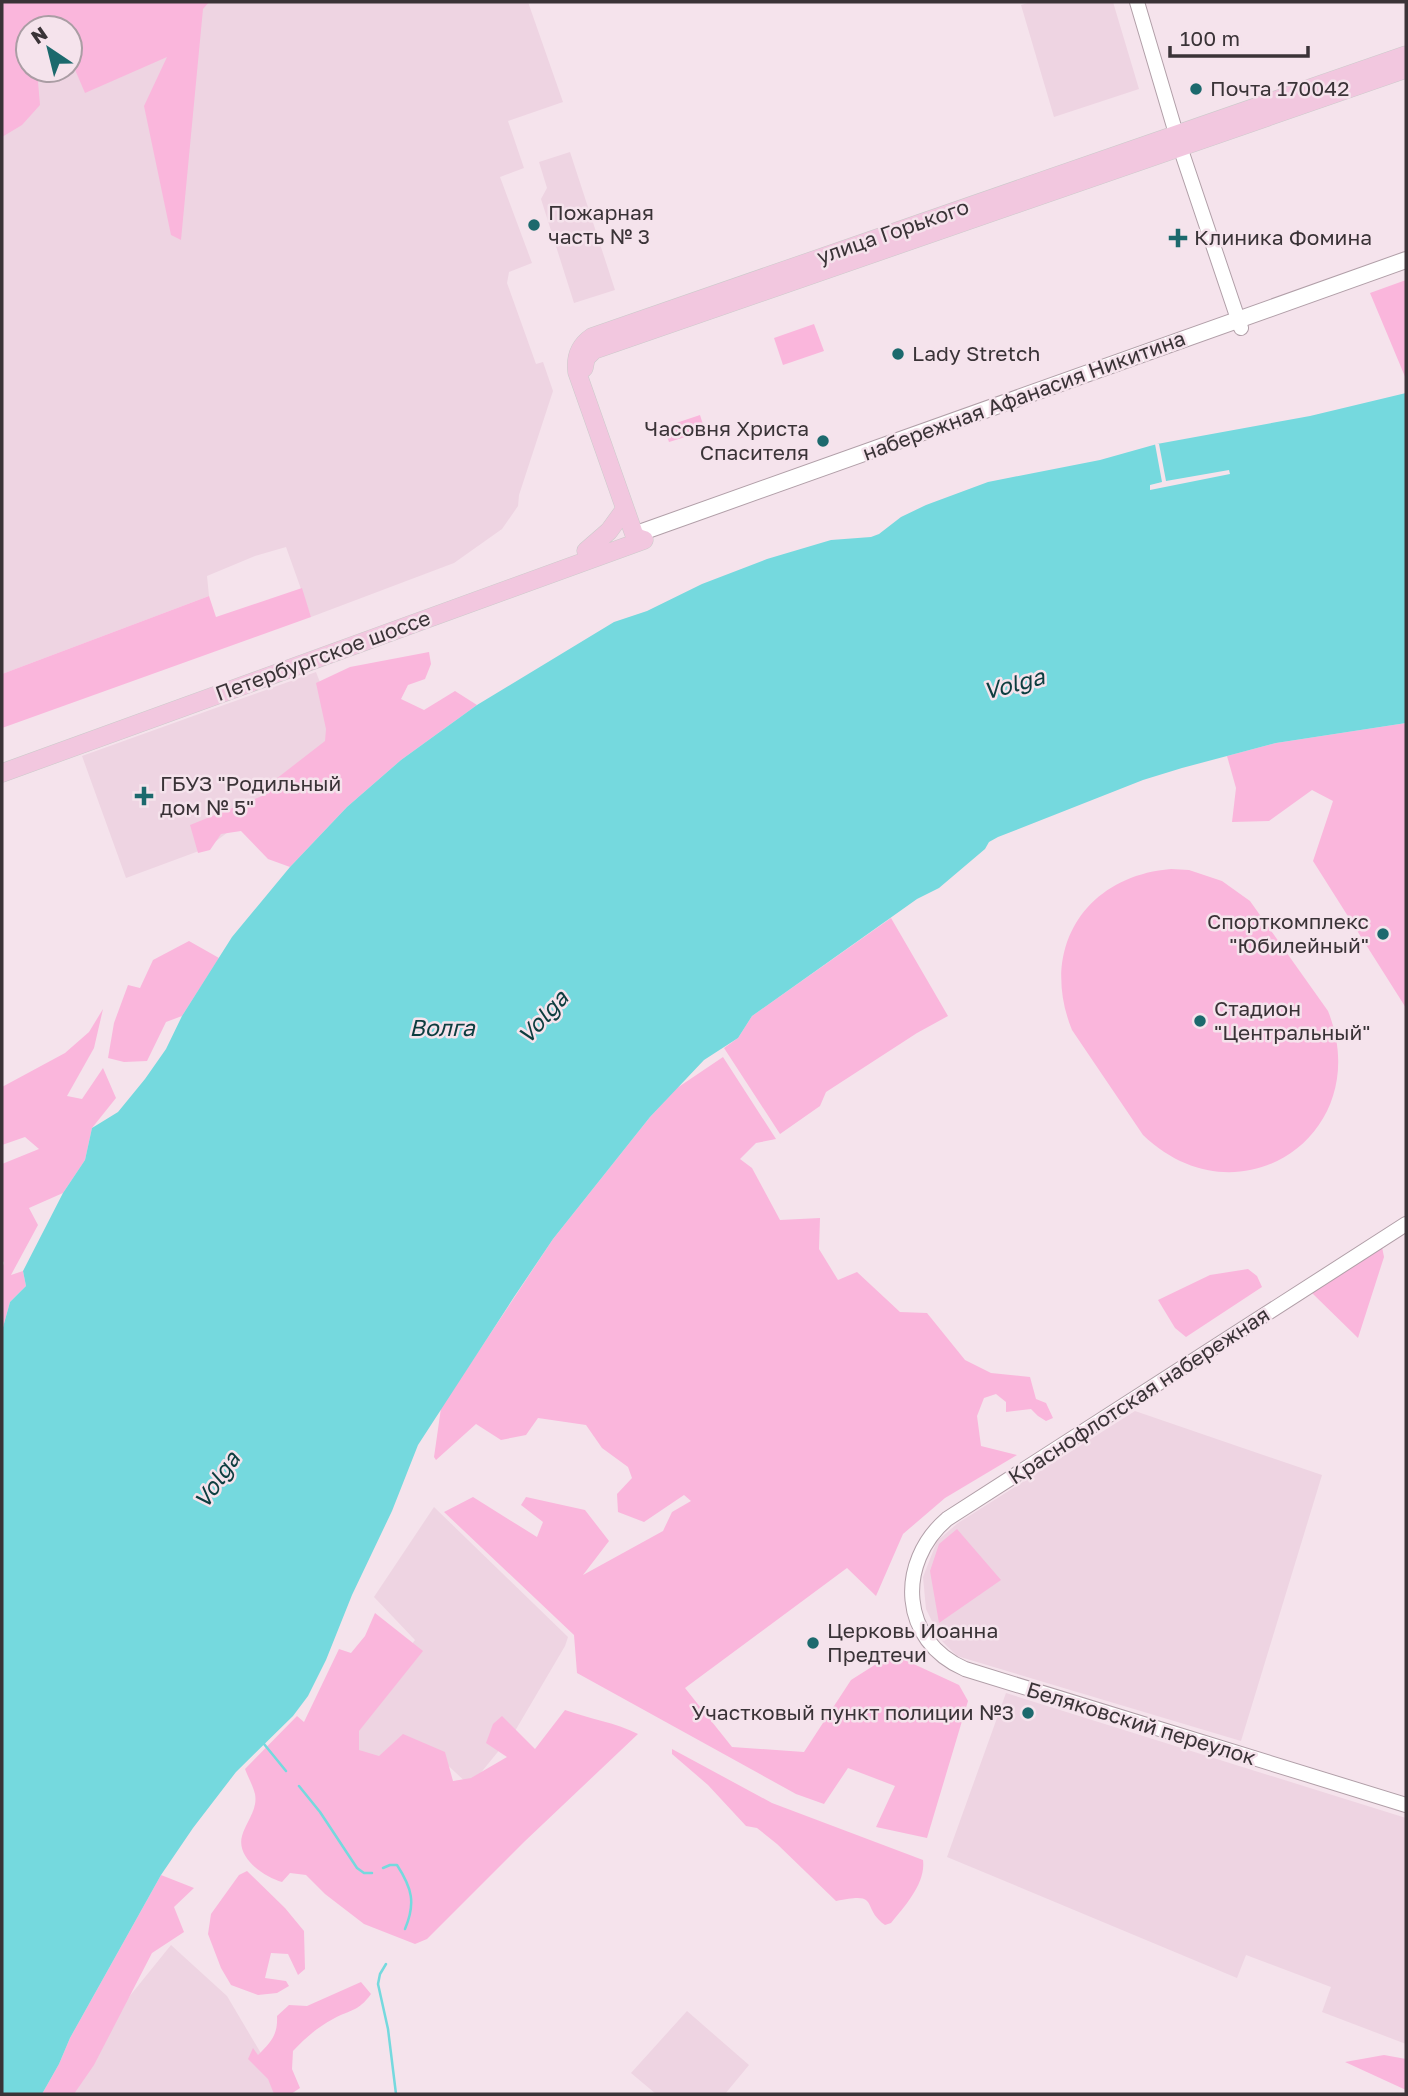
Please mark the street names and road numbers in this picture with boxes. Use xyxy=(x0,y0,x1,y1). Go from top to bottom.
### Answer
street label: улица Горького xyxy=(813,193,972,269)
street label: набережная Афанасия Никитина xyxy=(859,324,1189,466)
street label: Петербургское шоссе xyxy=(212,604,434,706)
street label: Краснофлотская набережная xyxy=(1003,1301,1274,1489)
street label: Беляковский переулок xyxy=(1023,1676,1259,1770)

